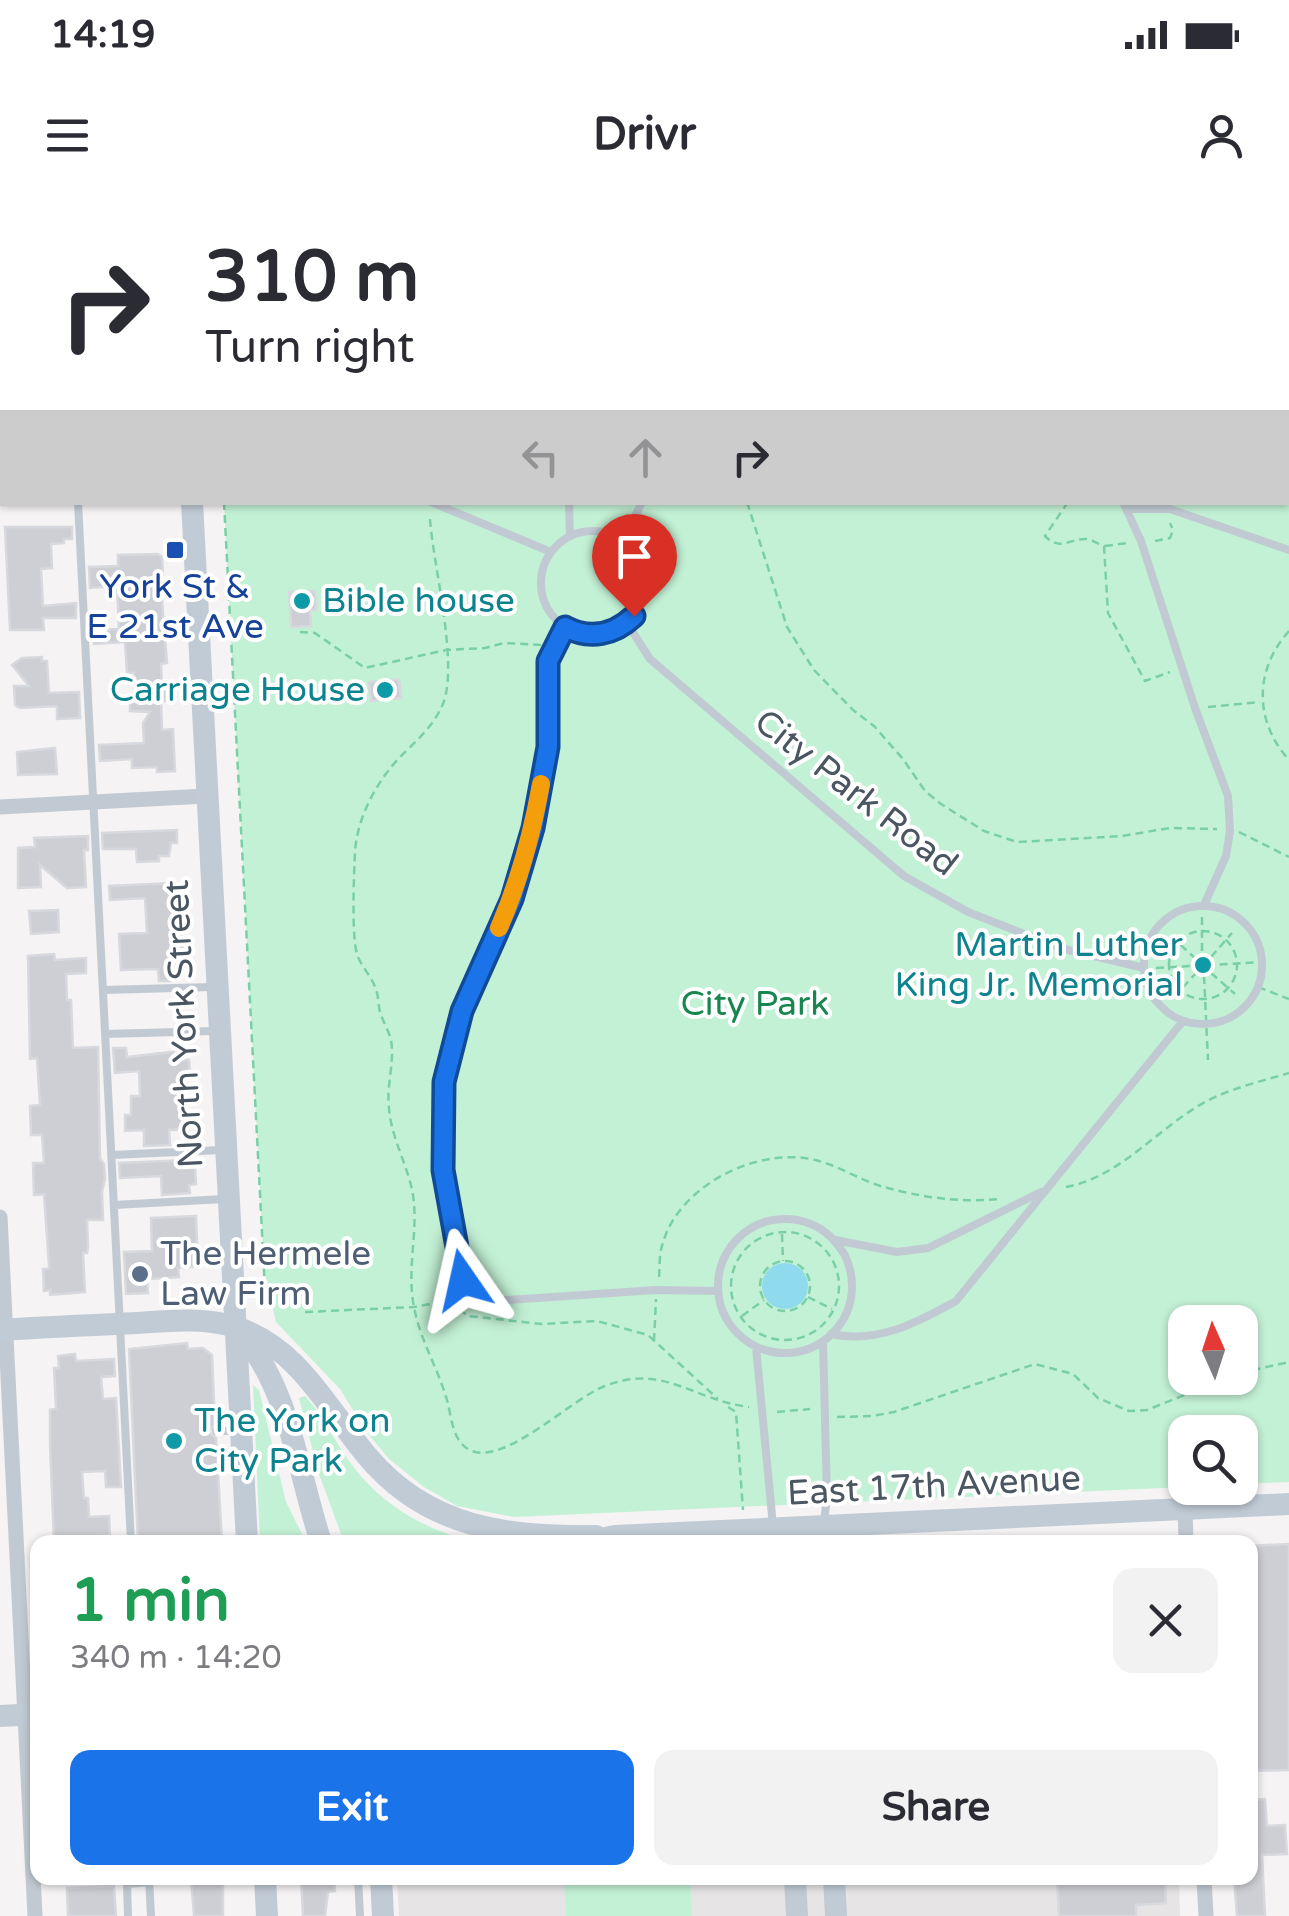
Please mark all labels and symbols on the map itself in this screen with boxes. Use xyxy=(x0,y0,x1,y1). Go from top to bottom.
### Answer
pin xyxy=(592,514,677,617)
marker: York St & E 21st Ave xyxy=(164,539,186,561)
place label: York St & E 21st Ave xyxy=(86,566,264,648)
place label: Bible house xyxy=(322,580,515,622)
marker: Bible house xyxy=(291,590,313,612)
place label: Carriage House xyxy=(110,669,365,711)
marker: Carriage House xyxy=(374,679,396,701)
street label: City Park Road xyxy=(746,701,966,885)
street label: North York Street xyxy=(155,879,213,1169)
place label: Martin Luther King Jr. Memorial xyxy=(894,924,1184,1006)
marker: Martin Luther King Jr. Memorial xyxy=(1192,954,1214,976)
park label: City Park xyxy=(681,983,829,1025)
position arrow xyxy=(411,1228,515,1332)
place label: The Hermele Law Firm xyxy=(160,1233,371,1315)
marker: The Hermele Law Firm xyxy=(129,1263,151,1285)
north arrow xyxy=(1168,1305,1258,1395)
place label: The York on City Park xyxy=(194,1400,391,1482)
marker: The York on City Park xyxy=(163,1430,185,1452)
street label: East 17th Avenue xyxy=(786,1457,1082,1515)

